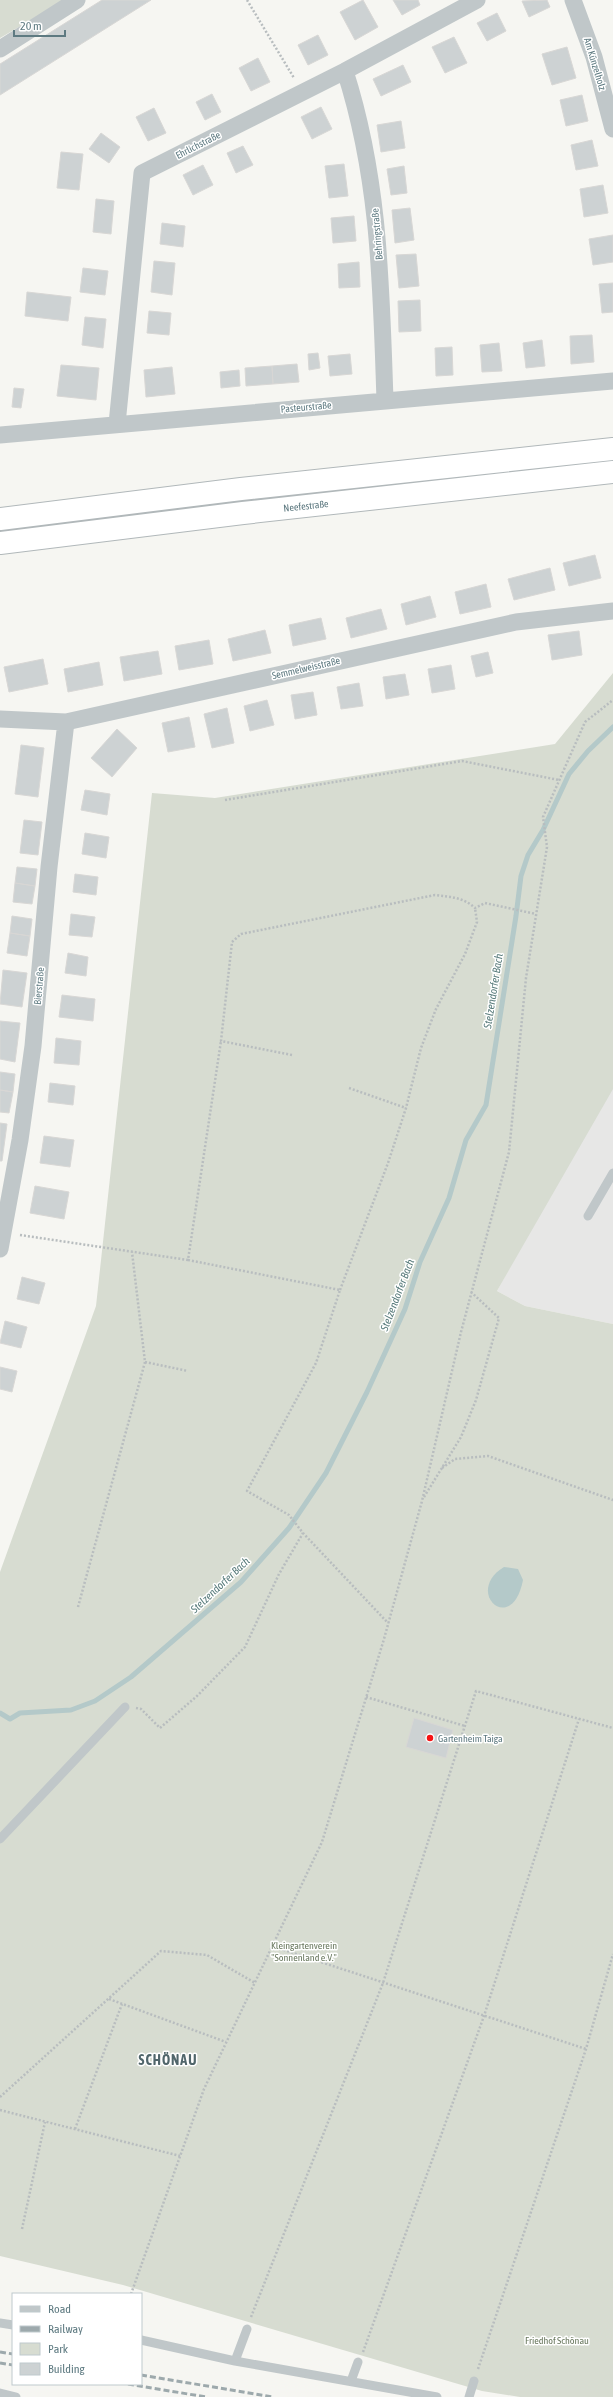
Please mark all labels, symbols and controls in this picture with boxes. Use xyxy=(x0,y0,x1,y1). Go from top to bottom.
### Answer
scale bar xyxy=(14,12,65,38)
text: 20 m xyxy=(20,19,42,33)
street label: Am Künzelholz xyxy=(582,36,608,92)
street label: Ehrlichstraße xyxy=(174,129,223,161)
street label: Behringstraße xyxy=(369,207,385,260)
street label: Pasteurstraße xyxy=(280,399,332,415)
street label: Neefestraße xyxy=(283,498,330,514)
street label: Semmelweisstraße xyxy=(271,655,342,681)
water label: Stelzendorfer Bach xyxy=(481,952,505,1030)
street label: Bierstraße xyxy=(32,966,46,1005)
water label: Stelzendorfer Bach xyxy=(377,1257,416,1333)
water label: Stelzendorfer Bach xyxy=(187,1554,252,1616)
marker: Gartenheim Taiga xyxy=(425,1733,435,1743)
place label: Gartenheim Taiga xyxy=(438,1733,503,1744)
park label: Kleingartenverein "Sonnenland e.V." xyxy=(271,1940,337,1963)
district label: SCHÖNAU xyxy=(139,2052,197,2068)
legend xyxy=(12,2293,142,2385)
text: Road xyxy=(48,2302,71,2316)
text: Railway xyxy=(48,2322,83,2336)
park label: Friedhof Schönau xyxy=(525,2335,589,2346)
text: Park xyxy=(48,2342,69,2356)
text: Building xyxy=(48,2362,86,2376)

